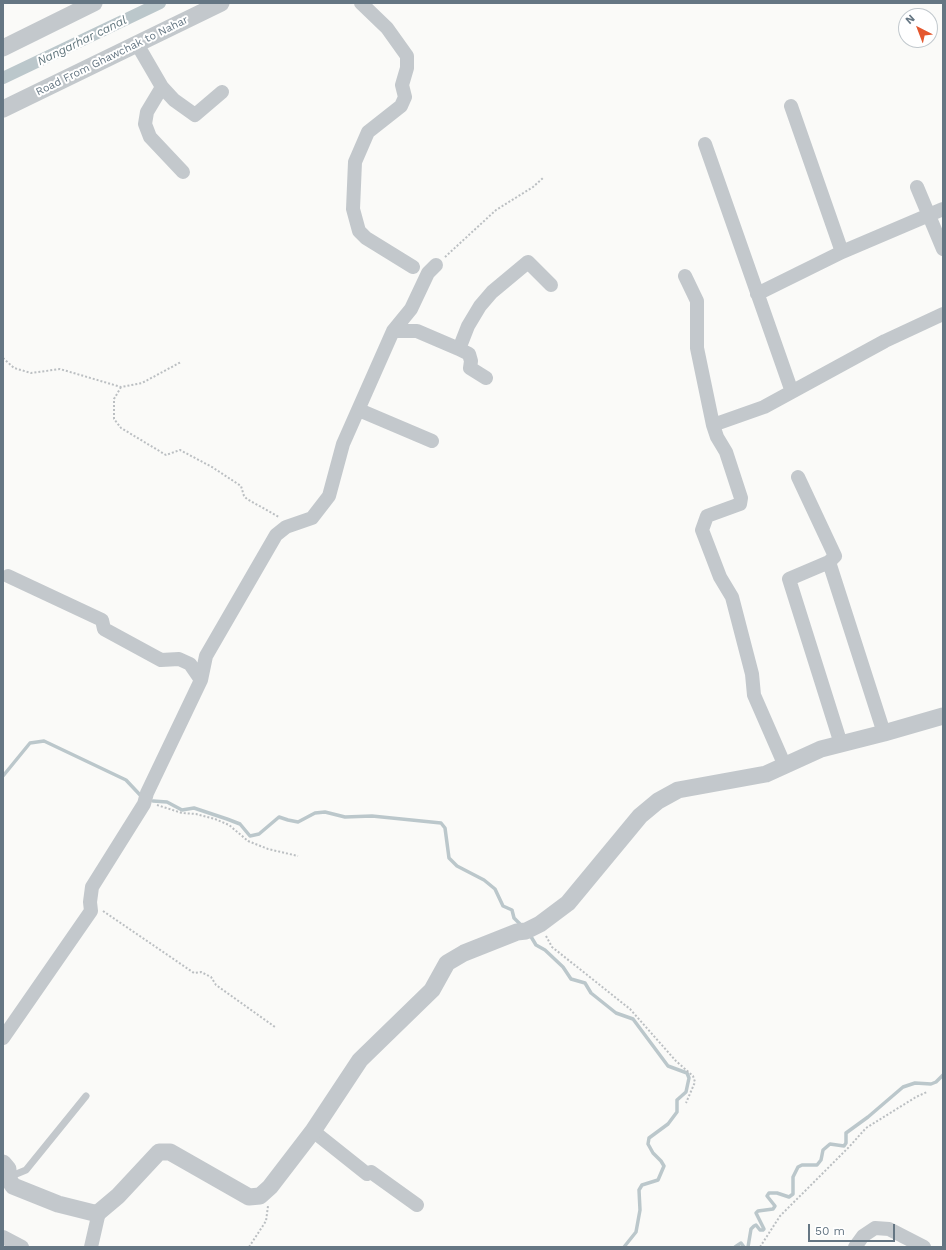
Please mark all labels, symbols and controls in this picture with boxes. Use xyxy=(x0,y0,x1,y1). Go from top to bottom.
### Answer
north arrow xyxy=(898,8,938,48)
text: N xyxy=(903,12,918,27)
street label: Road From Ghawchak to Nahar xyxy=(34,13,190,99)
water label: Nangarhar canal xyxy=(35,13,129,69)
scale bar xyxy=(810,1216,897,1242)
text: 50 m xyxy=(815,1224,845,1238)

